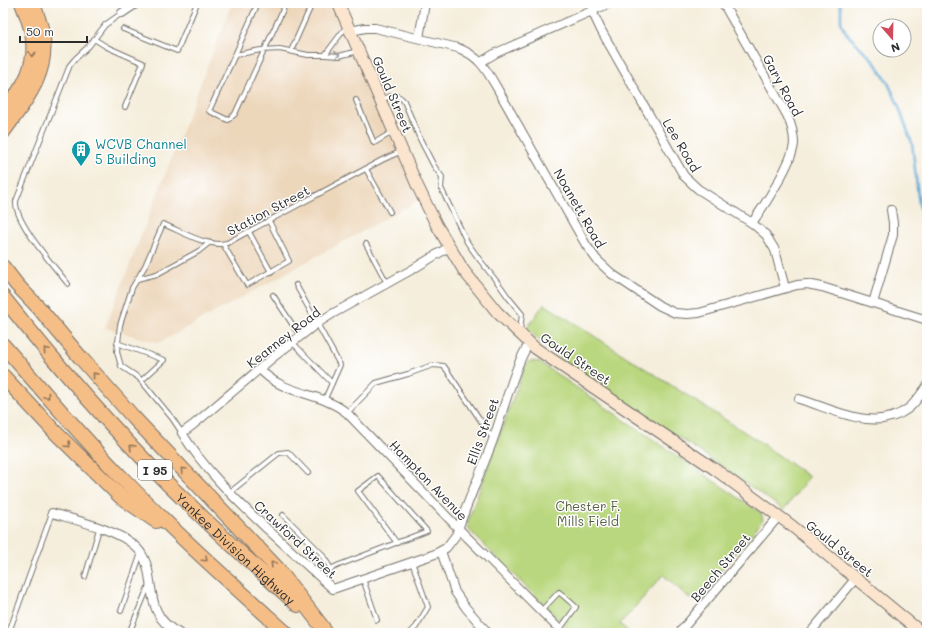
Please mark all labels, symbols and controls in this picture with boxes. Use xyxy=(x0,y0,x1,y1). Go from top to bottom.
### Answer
scale bar xyxy=(20,18,87,44)
north arrow xyxy=(872,18,912,58)
text: 50 m xyxy=(26,23,54,39)
text: N xyxy=(889,39,902,56)
one-way arrow xyxy=(28,51,37,57)
one-way arrow xyxy=(334,51,340,60)
street label: Gary Road xyxy=(760,51,806,119)
street label: Gould Street xyxy=(369,53,417,135)
street label: Lee Road xyxy=(659,115,705,175)
place label: WCVB Channel 5 Building xyxy=(95,135,187,167)
building icon: WCVB Channel 5 Building xyxy=(70,139,92,167)
street label: Noanett Road xyxy=(550,165,610,251)
street label: Station Street xyxy=(224,181,313,239)
street label: Kearney Road xyxy=(243,303,323,371)
street label: Gould Street xyxy=(537,328,615,388)
one-way arrow xyxy=(43,347,50,355)
one-way arrow xyxy=(93,372,100,379)
one-way arrow xyxy=(42,391,49,398)
street label: Ellis Street xyxy=(462,395,502,467)
street label: Hampton Avenue xyxy=(386,436,472,524)
one-way arrow xyxy=(63,440,71,448)
one-way arrow xyxy=(129,444,137,452)
road number: I 95 xyxy=(138,460,172,480)
one-way arrow xyxy=(180,467,188,475)
street label: Yankee Division Highway xyxy=(173,488,300,608)
street label: Crawford Street xyxy=(251,496,341,582)
park label: Chester F. Mills Field xyxy=(555,497,621,529)
street label: Gould Street xyxy=(803,516,877,580)
street label: Beech Street xyxy=(686,529,754,605)
one-way arrow xyxy=(200,555,208,562)
one-way arrow xyxy=(270,561,278,569)

